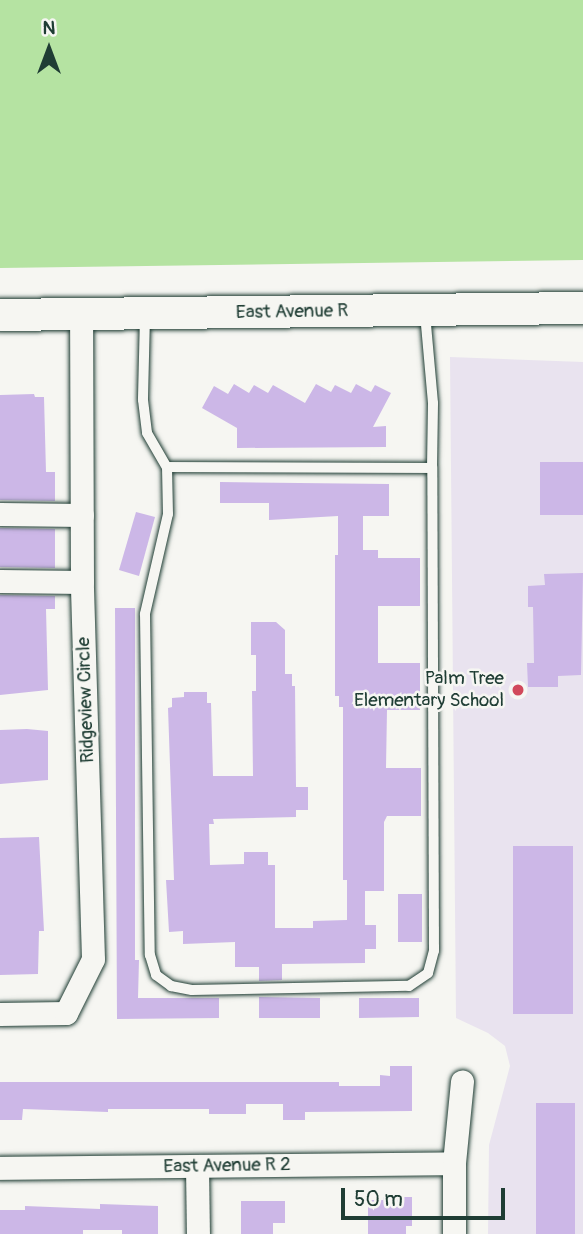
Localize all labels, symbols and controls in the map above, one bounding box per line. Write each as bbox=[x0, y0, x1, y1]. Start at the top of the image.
north arrow bbox=[14, 14, 84, 84]
text: N bbox=[43, 16, 55, 40]
street label: East Avenue R bbox=[236, 300, 348, 324]
street label: Ridgeview Circle bbox=[72, 637, 100, 763]
place label: Palm Tree Elementary School bbox=[354, 668, 504, 712]
marker: Palm Tree Elementary School bbox=[510, 682, 526, 698]
street label: East Avenue R 2 bbox=[163, 1153, 291, 1179]
scale bar bbox=[345, 1174, 510, 1218]
text: 50 m bbox=[354, 1186, 403, 1213]

